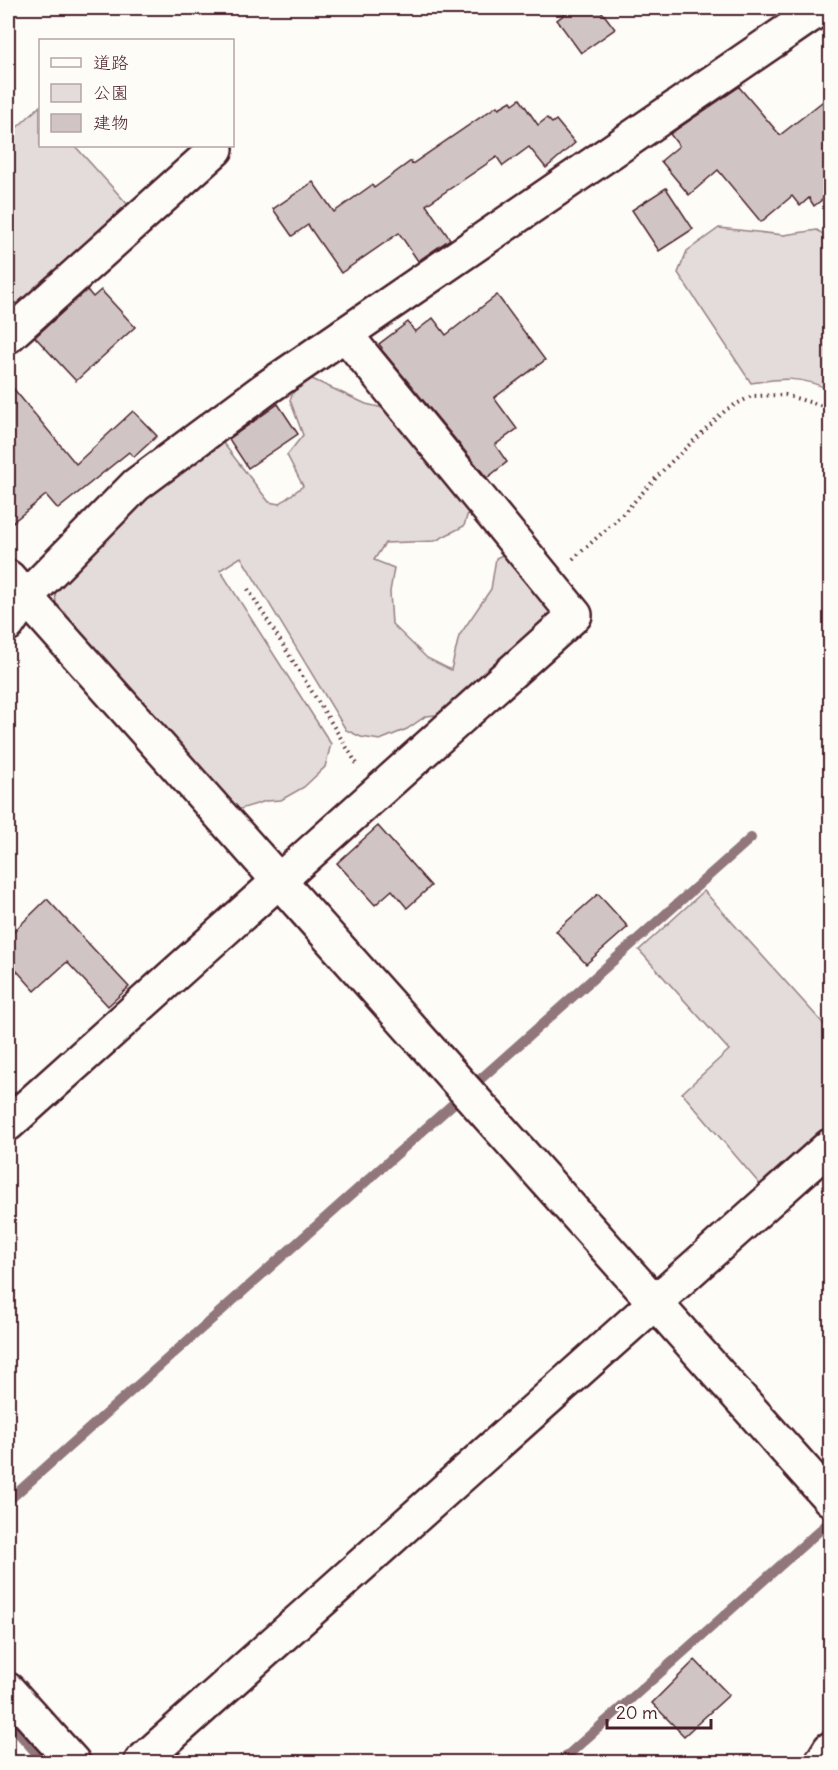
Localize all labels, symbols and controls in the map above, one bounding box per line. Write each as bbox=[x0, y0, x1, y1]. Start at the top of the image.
legend bbox=[39, 39, 234, 147]
text: 道路 bbox=[93, 51, 129, 74]
text: 公園 bbox=[93, 81, 129, 104]
text: 建物 bbox=[93, 111, 129, 134]
scale bar bbox=[607, 1692, 710, 1730]
text: 20 m bbox=[616, 1701, 658, 1724]

